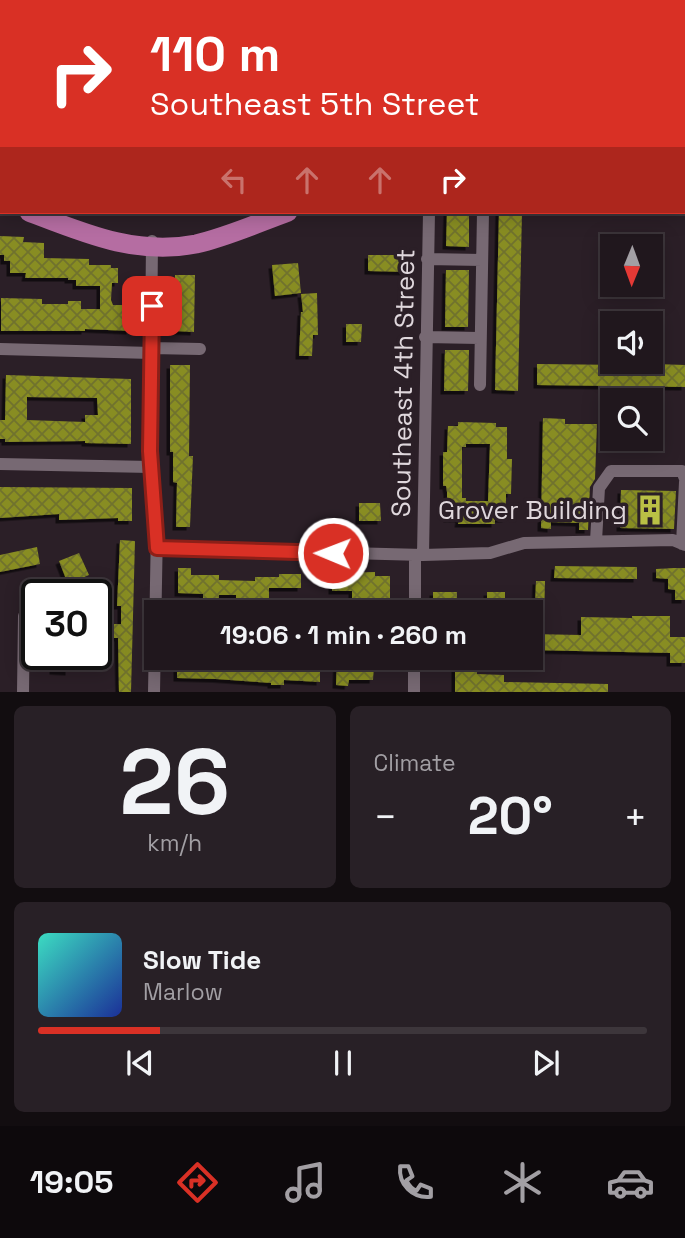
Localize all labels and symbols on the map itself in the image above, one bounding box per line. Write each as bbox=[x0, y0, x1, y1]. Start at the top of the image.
north arrow bbox=[600, 234, 663, 298]
street label: Southeast 4th Street bbox=[384, 249, 422, 517]
pin bbox=[122, 276, 182, 336]
place label: Grover Building bbox=[438, 493, 627, 527]
building icon: Grover Building bbox=[633, 493, 667, 527]
position arrow bbox=[296, 516, 370, 590]
speed limit sign: 30 bbox=[21, 579, 112, 670]

